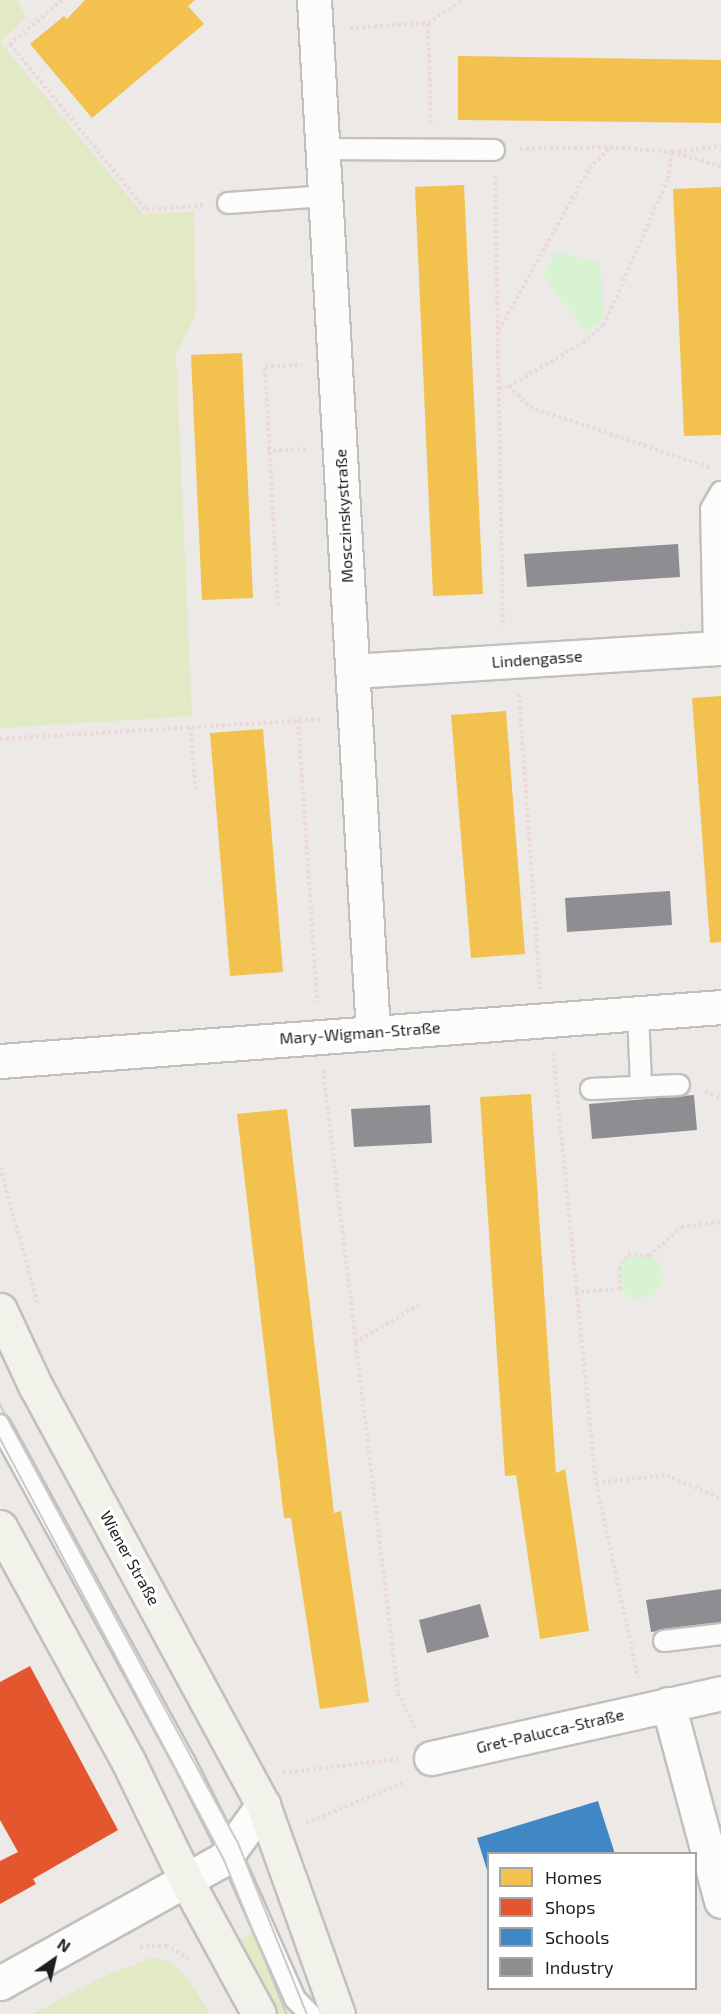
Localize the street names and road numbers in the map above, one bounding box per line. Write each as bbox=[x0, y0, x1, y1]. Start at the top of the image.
street label: Mosczinskystraße bbox=[331, 449, 357, 583]
street label: Lindengasse bbox=[491, 646, 583, 672]
street label: Mary-Wigman-Straße bbox=[279, 1018, 441, 1048]
street label: Wiener Straße bbox=[96, 1507, 164, 1609]
street label: Gret-Palucca-Straße bbox=[474, 1705, 626, 1757]

